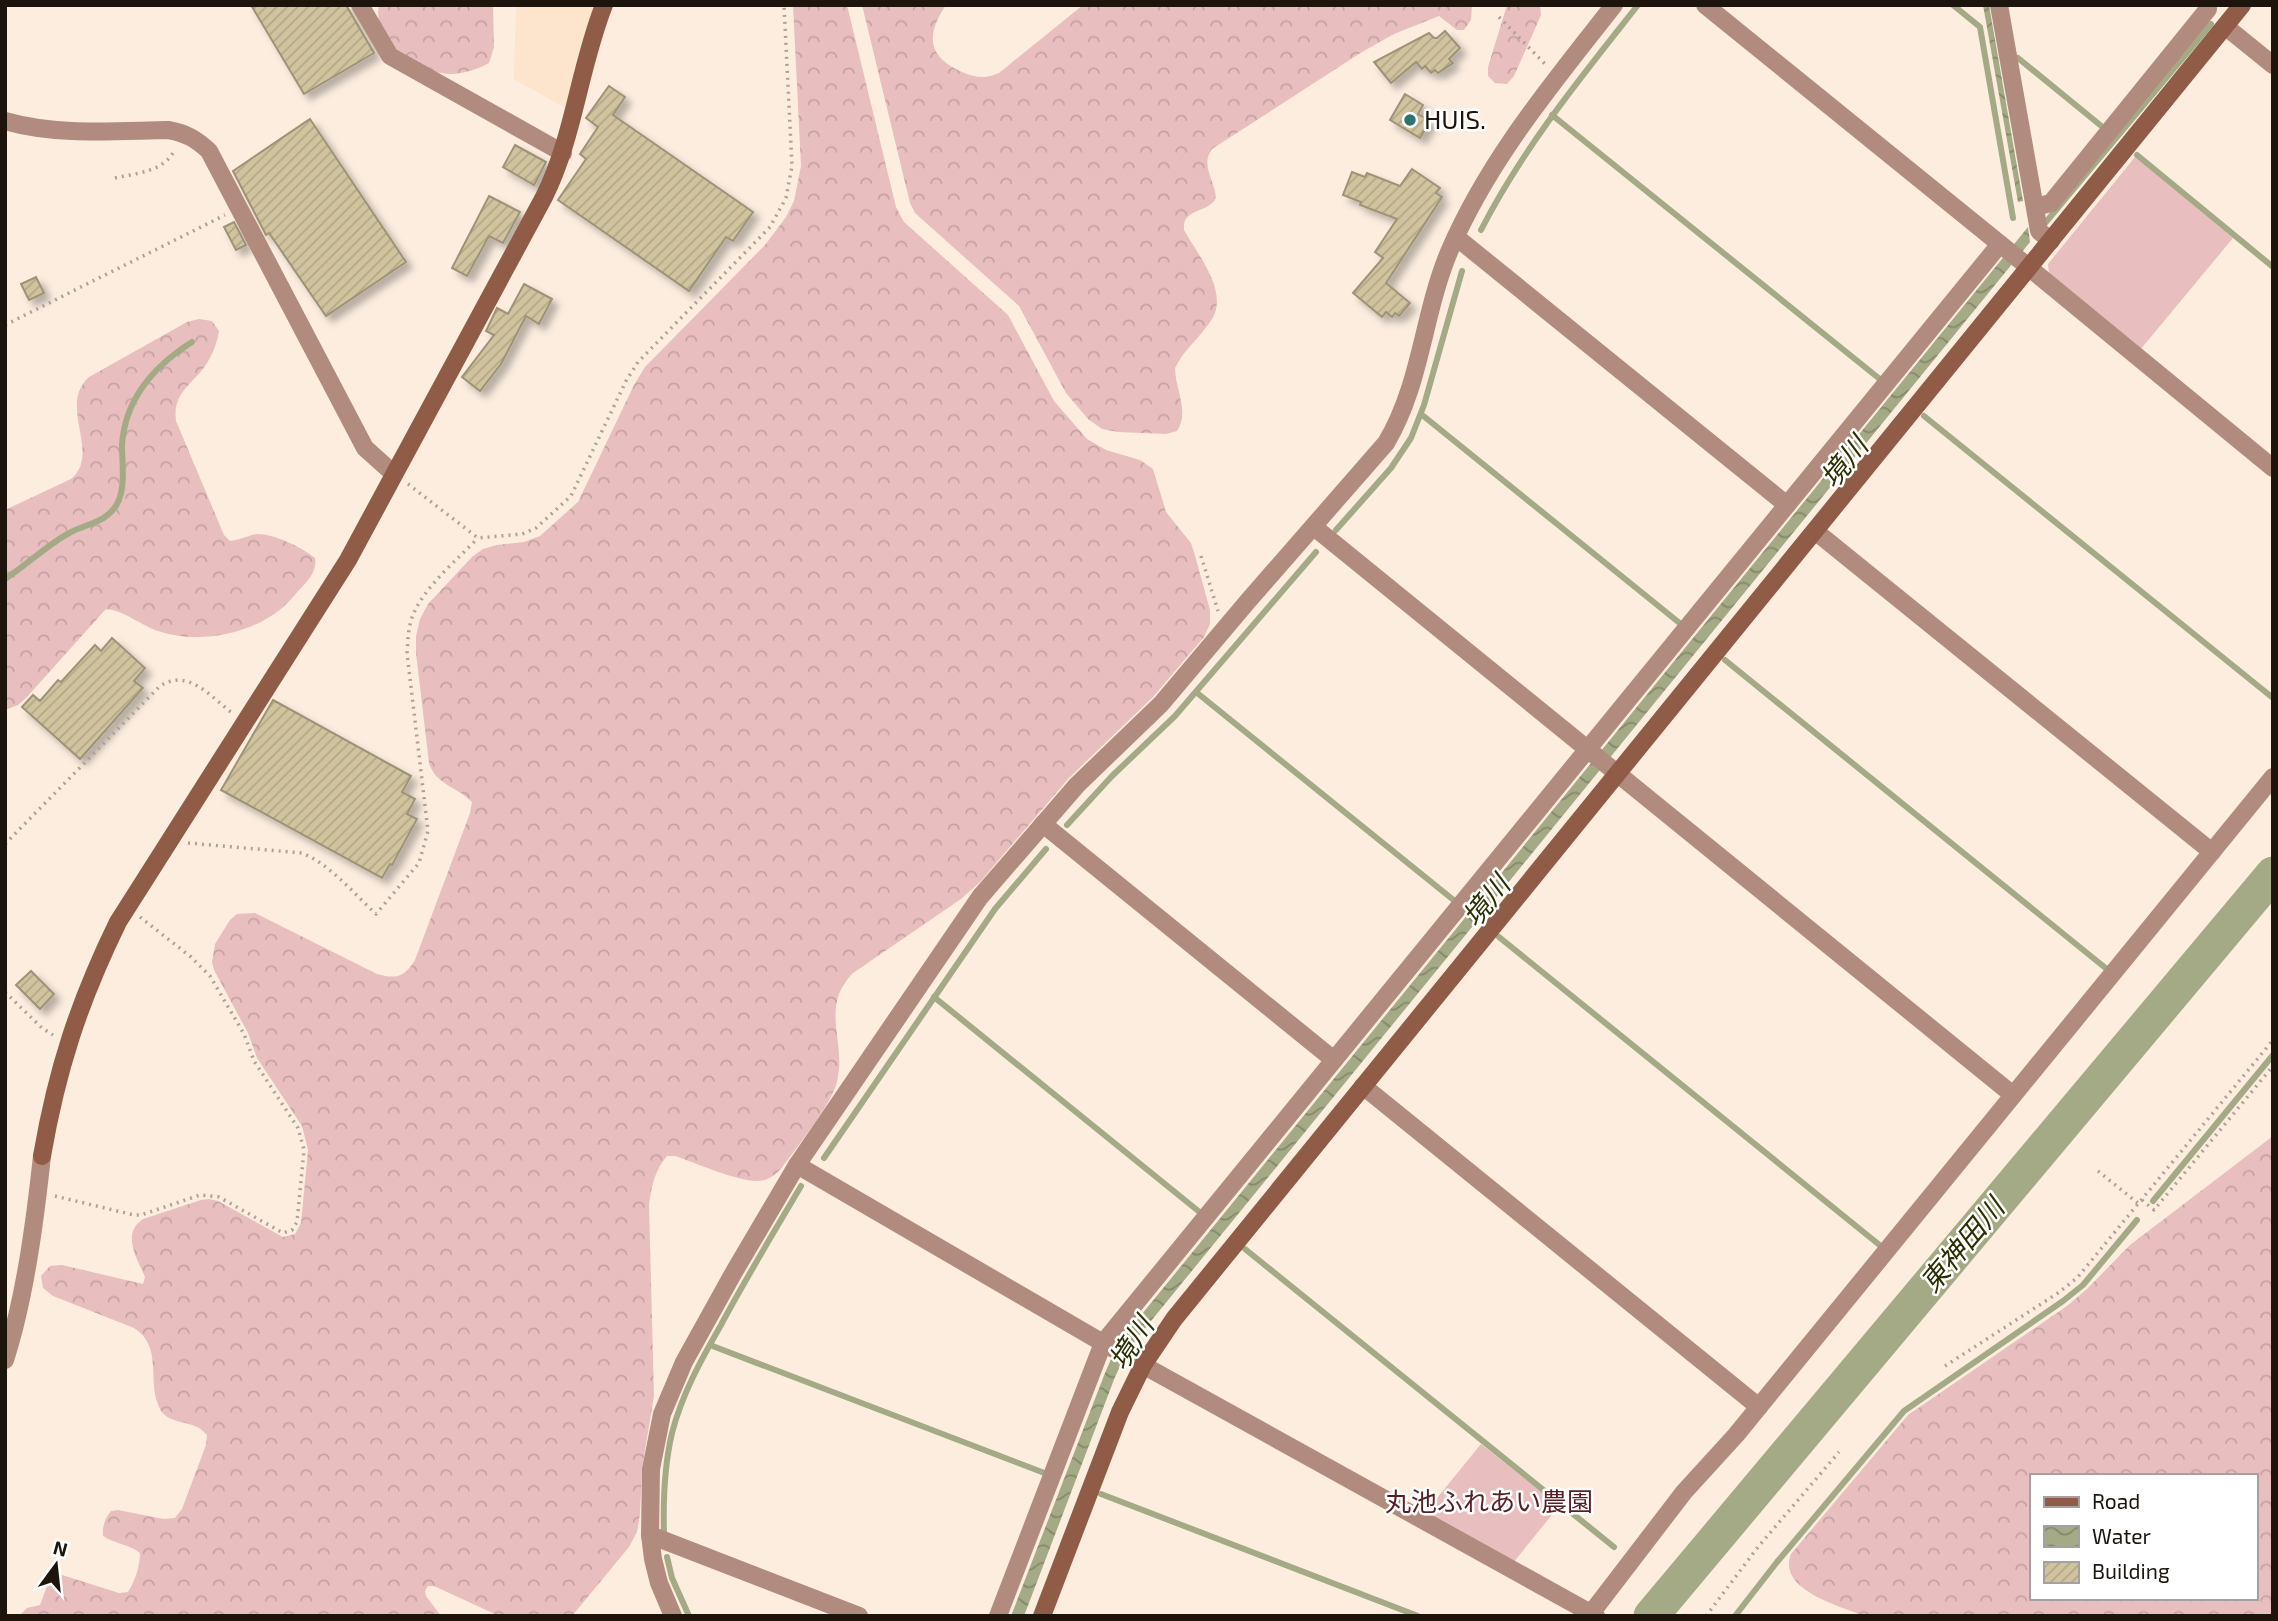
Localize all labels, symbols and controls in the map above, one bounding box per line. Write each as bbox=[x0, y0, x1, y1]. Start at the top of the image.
place label: HUIS. bbox=[1424, 103, 1486, 134]
marker: HUIS. bbox=[1402, 112, 1418, 128]
water label: 境川 bbox=[1812, 427, 1876, 494]
water label: 境川 bbox=[1454, 866, 1518, 933]
water label: 東神田川 bbox=[1912, 1188, 2012, 1298]
water label: 境川 bbox=[1101, 1307, 1161, 1375]
legend bbox=[2030, 1474, 2257, 1600]
park label: 丸池ふれあい農園 bbox=[1385, 1485, 1593, 1516]
text: Road bbox=[2092, 1488, 2140, 1513]
text: Water bbox=[2092, 1523, 2151, 1548]
north arrow bbox=[21, 1530, 91, 1600]
text: N bbox=[51, 1535, 70, 1561]
text: Building bbox=[2092, 1558, 2170, 1583]

